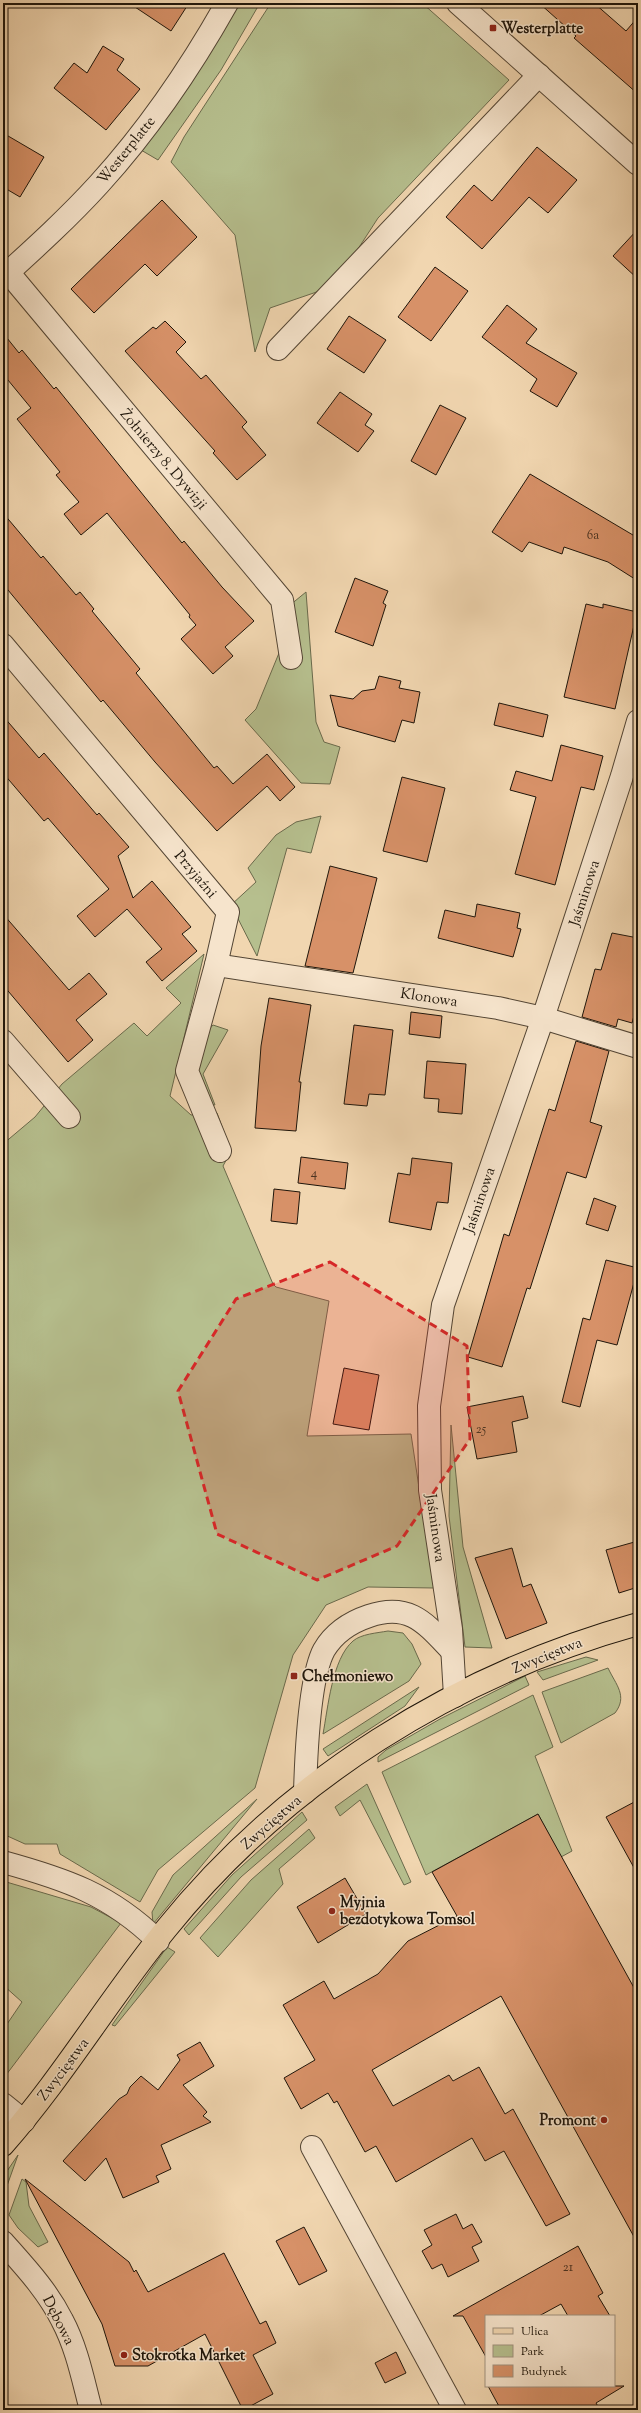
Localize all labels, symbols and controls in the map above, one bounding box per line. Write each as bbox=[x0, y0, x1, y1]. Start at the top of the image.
place label: Westerplatte bbox=[501, 19, 583, 40]
marker: Westerplatte bbox=[488, 23, 498, 33]
street label: Westerplatte bbox=[93, 112, 161, 190]
street label: Żołnierzy 8. Dywizji bbox=[114, 404, 212, 515]
house number: 6a bbox=[587, 527, 599, 545]
street label: Przyjaźni bbox=[169, 846, 221, 904]
street label: Jaśminowa bbox=[565, 858, 606, 930]
street label: Klonowa bbox=[399, 984, 459, 1013]
house number: 4 bbox=[311, 1165, 318, 1183]
street label: Jaśminowa bbox=[459, 1165, 502, 1237]
house number: 25 bbox=[476, 1421, 487, 1439]
street label: Jaśminowa bbox=[419, 1492, 450, 1564]
street label: Zwycięstwa bbox=[509, 1633, 586, 1680]
place label: Chełmoniewo bbox=[302, 1667, 393, 1688]
marker: Chełmoniewo bbox=[289, 1671, 299, 1681]
street label: Zwycięstwa bbox=[237, 1791, 307, 1855]
place label: Myjnia bezdotykowa Tomsol bbox=[339, 1893, 476, 1931]
marker: Myjnia bezdotykowa Tomsol bbox=[327, 1906, 337, 1916]
street label: Zwycięstwa bbox=[34, 2034, 95, 2106]
place label: Promont bbox=[540, 2111, 597, 2132]
marker: Promont bbox=[599, 2115, 609, 2125]
house number: 21 bbox=[563, 2259, 574, 2277]
street label: Dębowa bbox=[36, 2292, 79, 2349]
legend bbox=[485, 2315, 615, 2387]
text: Ulica bbox=[521, 2323, 549, 2341]
text: Park bbox=[521, 2343, 544, 2361]
place label: Stokrotka Market bbox=[132, 2346, 246, 2367]
marker: Stokrotka Market bbox=[119, 2350, 129, 2360]
text: Budynek bbox=[521, 2363, 568, 2381]

